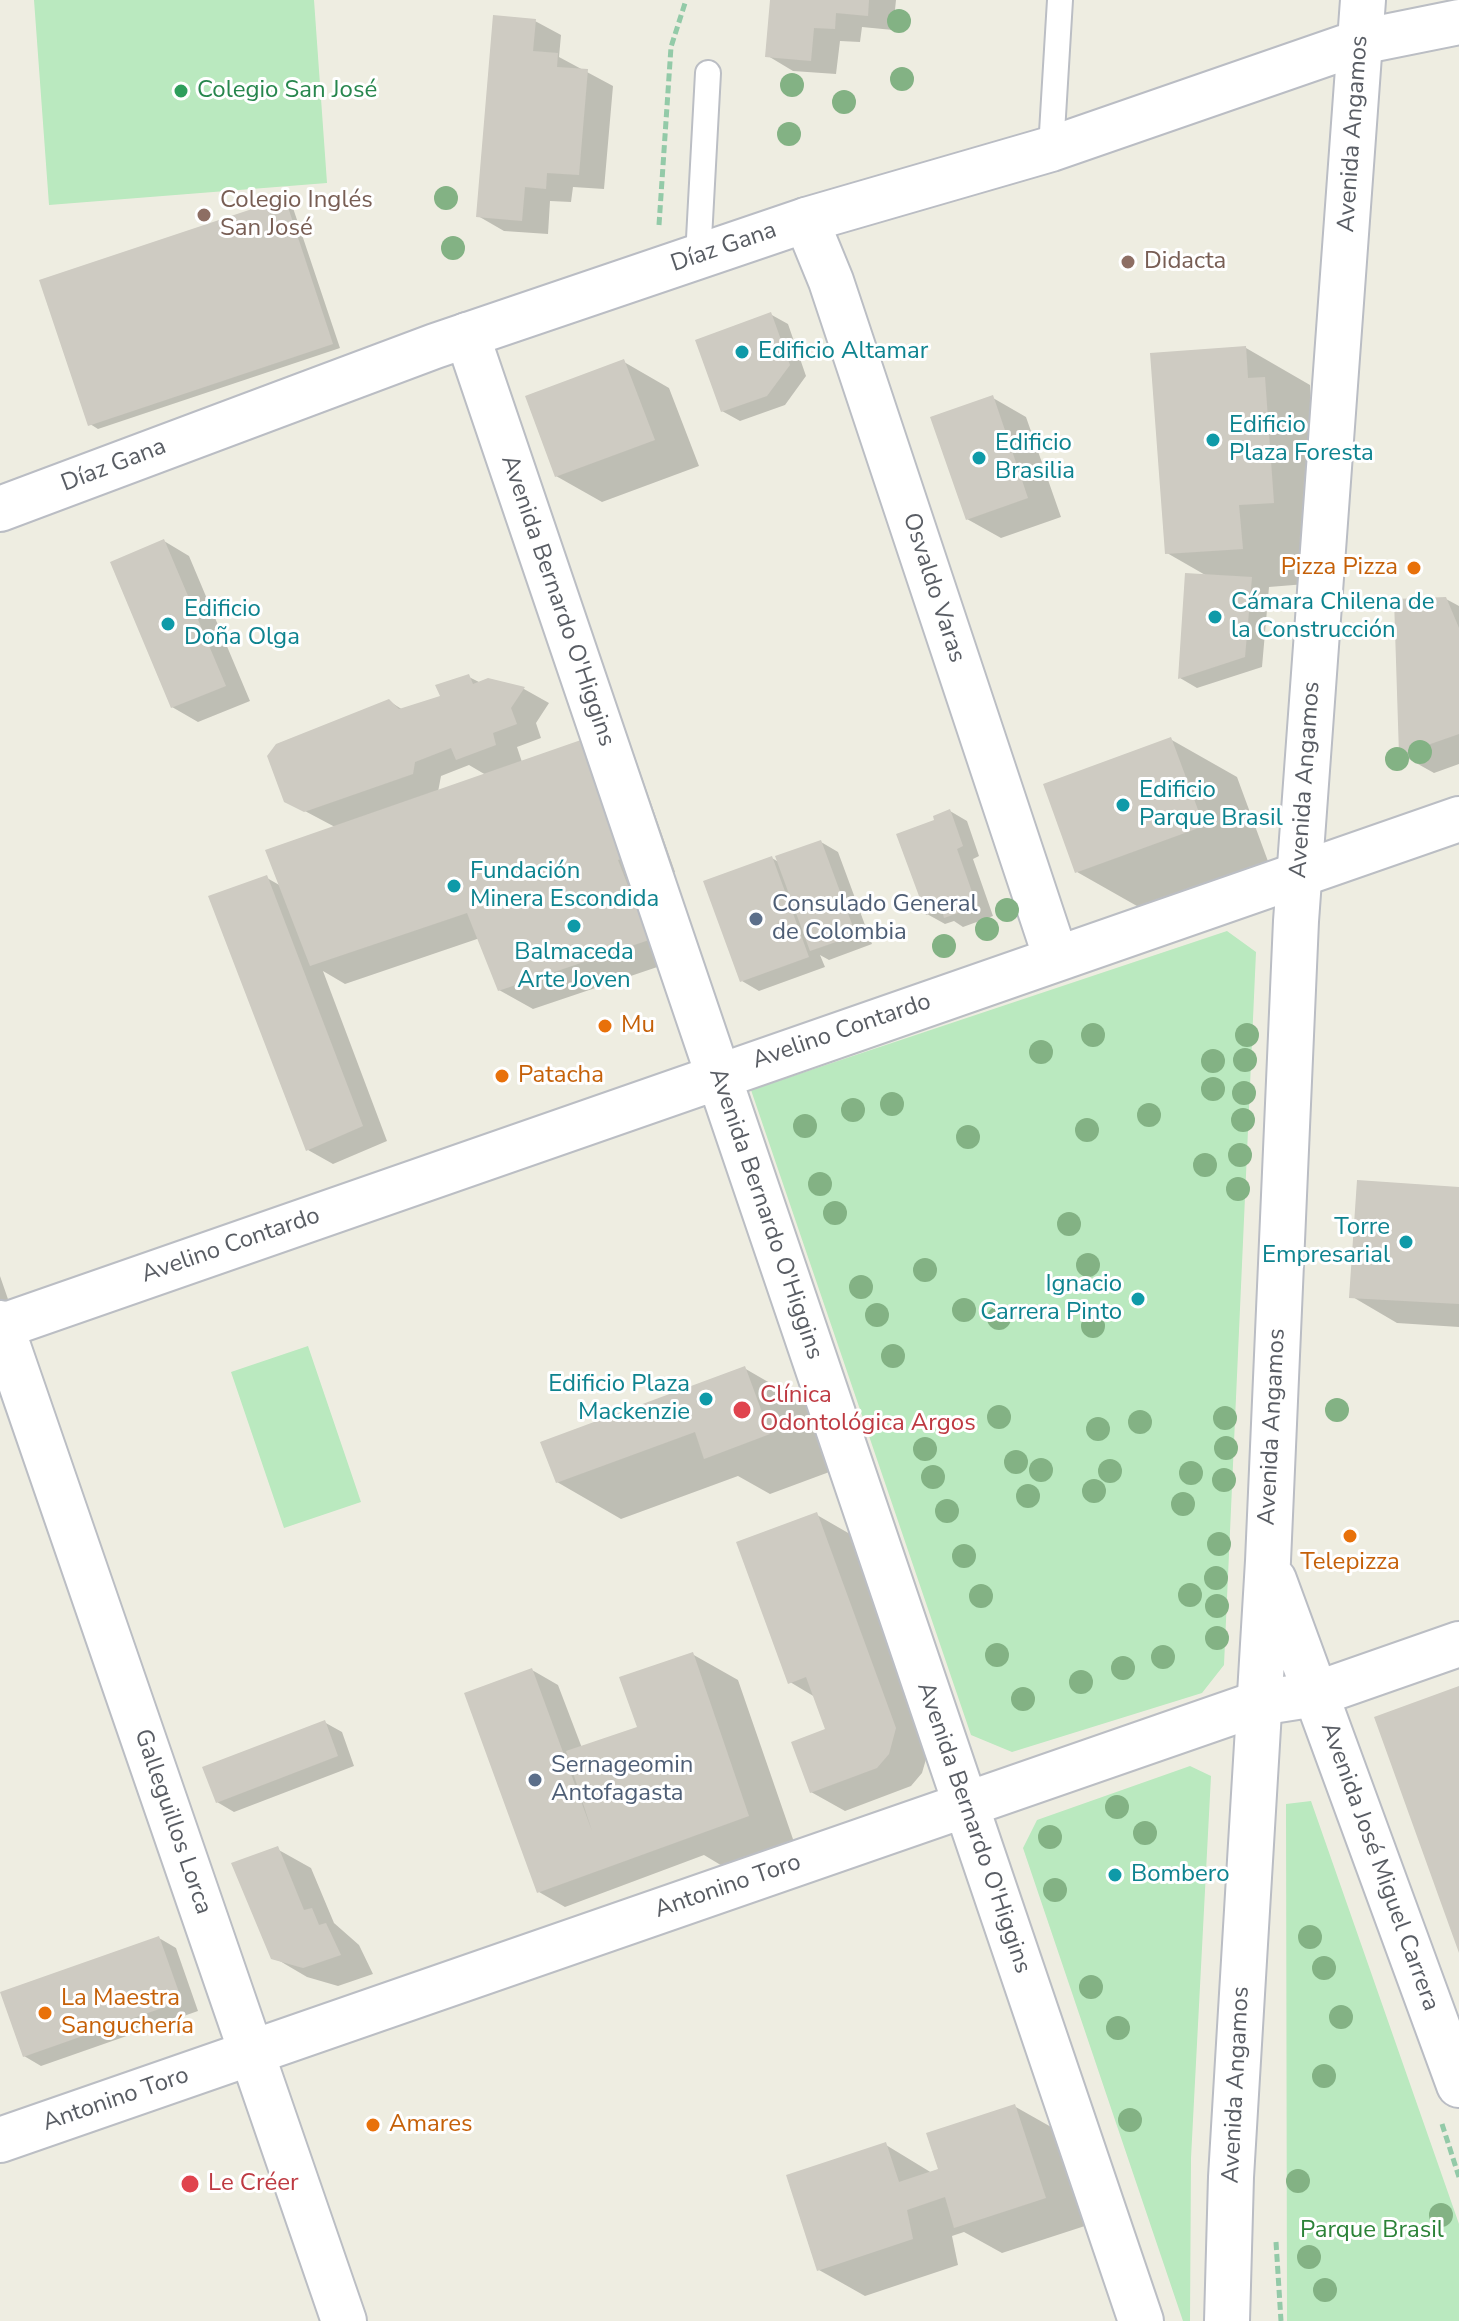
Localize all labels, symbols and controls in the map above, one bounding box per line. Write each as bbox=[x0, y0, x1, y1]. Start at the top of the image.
street label: Avenida Angamos bbox=[1333, 35, 1375, 233]
place label: Colegio San José bbox=[197, 77, 377, 105]
marker: Colegio San José bbox=[172, 82, 190, 100]
place label: Colegio Inglés San José bbox=[220, 187, 373, 243]
marker: Colegio Inglés San José bbox=[195, 206, 213, 224]
street label: Díaz Gana bbox=[667, 216, 781, 280]
place label: Didacta bbox=[1144, 248, 1226, 276]
marker: Didacta bbox=[1119, 253, 1137, 271]
place label: Edificio Altamar bbox=[758, 338, 928, 366]
marker: Edificio Altamar bbox=[733, 343, 751, 361]
place label: Edificio Plaza Foresta bbox=[1229, 412, 1374, 468]
place label: Edificio Brasilia bbox=[995, 430, 1075, 486]
marker: Edificio Plaza Foresta bbox=[1204, 431, 1222, 449]
street label: Díaz Gana bbox=[58, 433, 170, 499]
marker: Edificio Brasilia bbox=[970, 449, 988, 467]
street label: Avenida Bernardo O'Higgins bbox=[494, 452, 620, 750]
street label: Osvaldo Varas bbox=[895, 510, 971, 666]
place label: Pizza Pizza bbox=[1281, 554, 1398, 582]
marker: Pizza Pizza bbox=[1405, 559, 1423, 577]
place label: Cámara Chilena de la Construcción bbox=[1231, 589, 1434, 645]
place label: Edificio Doña Olga bbox=[184, 596, 300, 652]
marker: Cámara Chilena de la Construcción bbox=[1206, 608, 1224, 626]
marker: Edificio Doña Olga bbox=[159, 615, 177, 633]
street label: Avenida Angamos bbox=[1285, 681, 1327, 879]
place label: Edificio Parque Brasil bbox=[1139, 777, 1283, 833]
marker: Edificio Parque Brasil bbox=[1114, 796, 1132, 814]
place label: Fundación Minera Escondida bbox=[470, 858, 659, 914]
marker: Fundación Minera Escondida bbox=[445, 877, 463, 895]
place label: Consulado General de Colombia bbox=[772, 891, 978, 947]
marker: Consulado General de Colombia bbox=[747, 910, 765, 928]
marker: Balmaceda Arte Joven bbox=[565, 917, 583, 935]
place label: Balmaceda Arte Joven bbox=[514, 939, 634, 995]
street label: Avelino Contardo bbox=[749, 988, 935, 1076]
place label: Mu bbox=[621, 1012, 655, 1040]
marker: Mu bbox=[596, 1017, 614, 1035]
place label: Patacha bbox=[518, 1062, 604, 1090]
street label: Avenida Bernardo O'Higgins bbox=[702, 1065, 828, 1363]
marker: Patacha bbox=[493, 1067, 511, 1085]
street label: Avelino Contardo bbox=[138, 1202, 324, 1290]
place label: Torre Empresarial bbox=[1262, 1214, 1390, 1270]
marker: Torre Empresarial bbox=[1397, 1233, 1415, 1251]
place label: Ignacio Carrera Pinto bbox=[980, 1271, 1122, 1327]
marker: Ignacio Carrera Pinto bbox=[1129, 1290, 1147, 1308]
street label: Avenida Angamos bbox=[1253, 1328, 1293, 1526]
place label: Edificio Plaza Mackenzie bbox=[548, 1371, 690, 1427]
place label: Clínica Odontológica Argos bbox=[760, 1382, 976, 1438]
marker: Edificio Plaza Mackenzie bbox=[697, 1390, 715, 1408]
marker: Clínica Odontológica Argos bbox=[731, 1399, 753, 1421]
marker: Telepizza bbox=[1341, 1527, 1359, 1545]
place label: Telepizza bbox=[1300, 1549, 1400, 1577]
street label: Avenida Bernardo O'Higgins bbox=[910, 1679, 1036, 1977]
street label: Avenida José Miguel Carrera bbox=[1313, 1719, 1445, 2015]
street label: Galleguillos Lorca bbox=[127, 1726, 217, 1918]
place label: Sernageomin Antofagasta bbox=[551, 1752, 693, 1808]
marker: Sernageomin Antofagasta bbox=[526, 1771, 544, 1789]
street label: Antonino Toro bbox=[651, 1849, 805, 1925]
place label: Bombero bbox=[1131, 1861, 1230, 1889]
marker: Bombero bbox=[1106, 1866, 1124, 1884]
place label: La Maestra Sanguchería bbox=[61, 1985, 194, 2041]
street label: Avenida Angamos bbox=[1217, 1986, 1257, 2184]
marker: La Maestra Sanguchería bbox=[36, 2004, 54, 2022]
street label: Antonino Toro bbox=[39, 2062, 193, 2138]
place label: Amares bbox=[389, 2111, 473, 2139]
marker: Amares bbox=[364, 2116, 382, 2134]
place label: Le Créer bbox=[208, 2170, 299, 2198]
marker: Le Créer bbox=[179, 2173, 201, 2195]
park label: Parque Brasil bbox=[1300, 2217, 1444, 2245]

